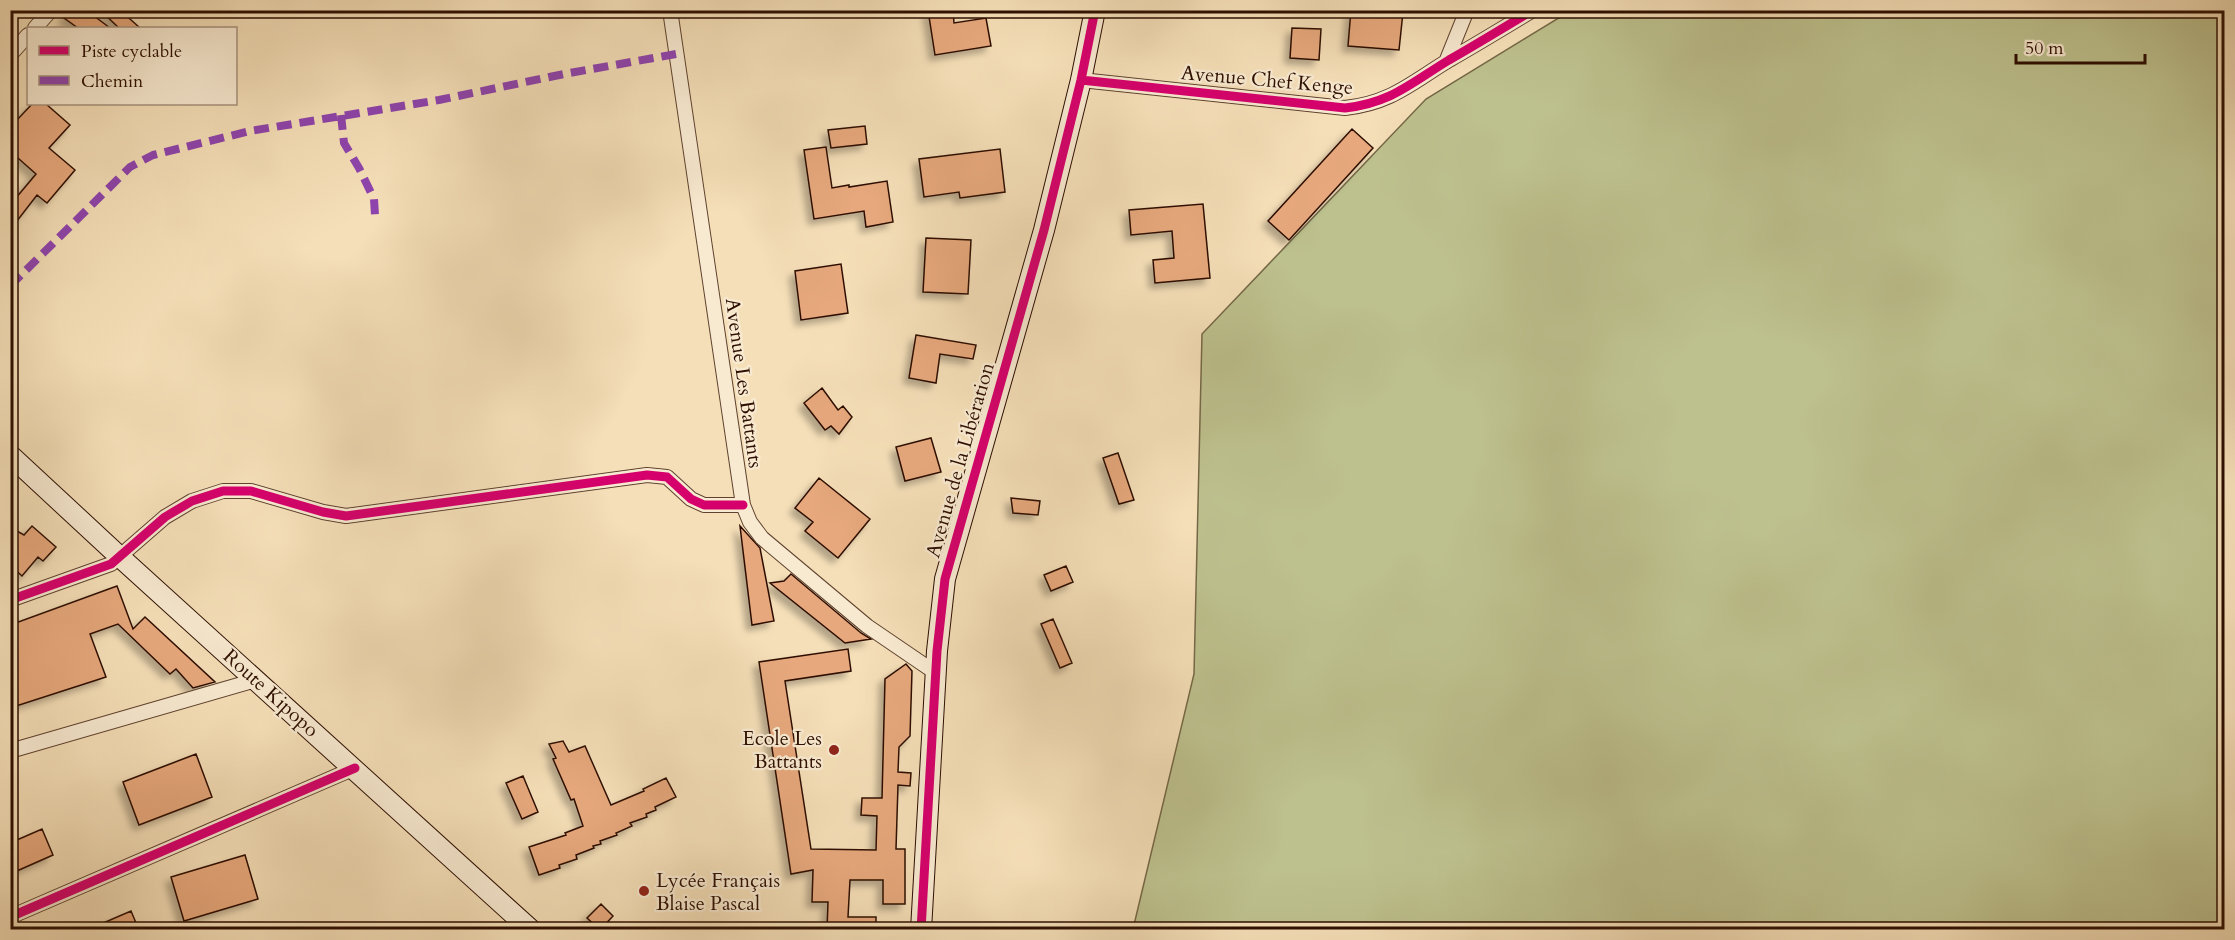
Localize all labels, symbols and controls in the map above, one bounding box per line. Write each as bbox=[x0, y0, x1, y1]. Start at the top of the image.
legend bbox=[27, 27, 237, 105]
scale bar bbox=[2016, 27, 2145, 65]
text: 50 m bbox=[2025, 36, 2064, 61]
text: Piste cyclable bbox=[81, 39, 182, 64]
street label: Avenue Chef Kenge bbox=[1180, 59, 1354, 101]
text: Chemin bbox=[81, 69, 144, 94]
street label: Avenue Les Battants bbox=[719, 296, 769, 470]
street label: Avenue de la Libération bbox=[919, 359, 1001, 561]
street label: Route Kipopo bbox=[217, 643, 325, 743]
place label: Ecole Les Battants bbox=[742, 725, 822, 775]
marker: Ecole Les Battants bbox=[827, 743, 841, 757]
place label: Lycée Français Blaise Pascal bbox=[656, 867, 780, 917]
marker: Lycée Français Blaise Pascal bbox=[637, 884, 651, 898]

